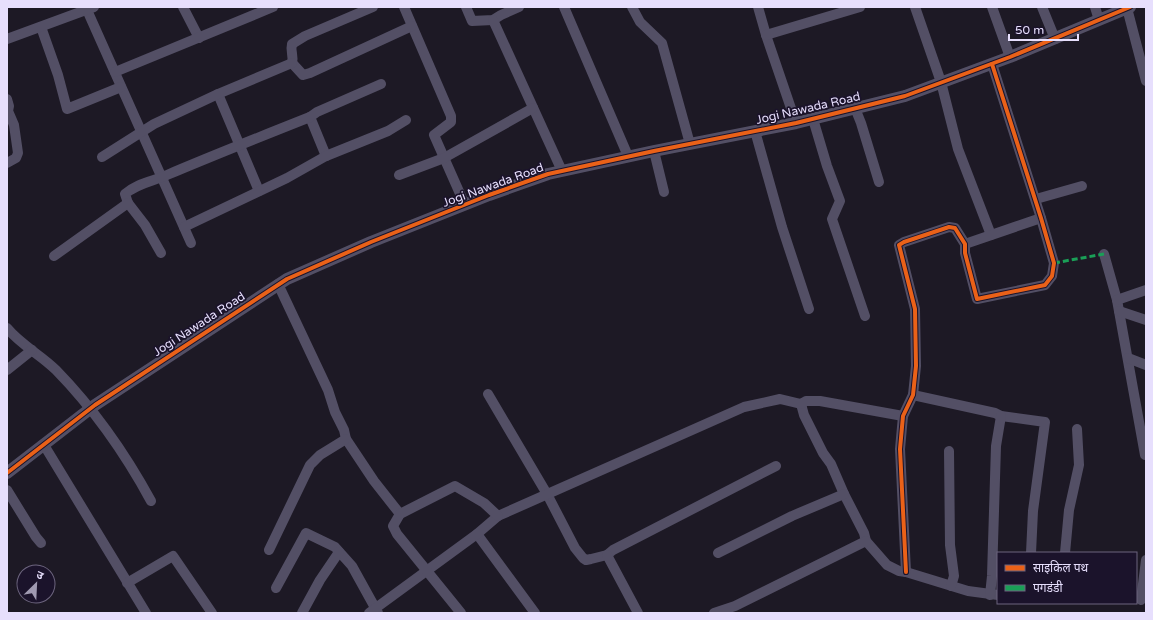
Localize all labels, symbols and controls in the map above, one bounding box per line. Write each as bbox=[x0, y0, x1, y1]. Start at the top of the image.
scale bar bbox=[1009, 16, 1078, 42]
text: 50 m bbox=[1015, 23, 1044, 37]
street label: Jogi Nawada Road bbox=[754, 89, 862, 127]
street label: Jogi Nawada Road bbox=[441, 160, 545, 210]
street label: Jogi Nawada Road bbox=[150, 289, 248, 359]
legend bbox=[997, 552, 1137, 604]
text: साइकिल पथ bbox=[1033, 560, 1089, 575]
north arrow bbox=[16, 564, 56, 604]
text: उ bbox=[34, 568, 46, 583]
text: पगडंडी bbox=[1033, 580, 1063, 595]

